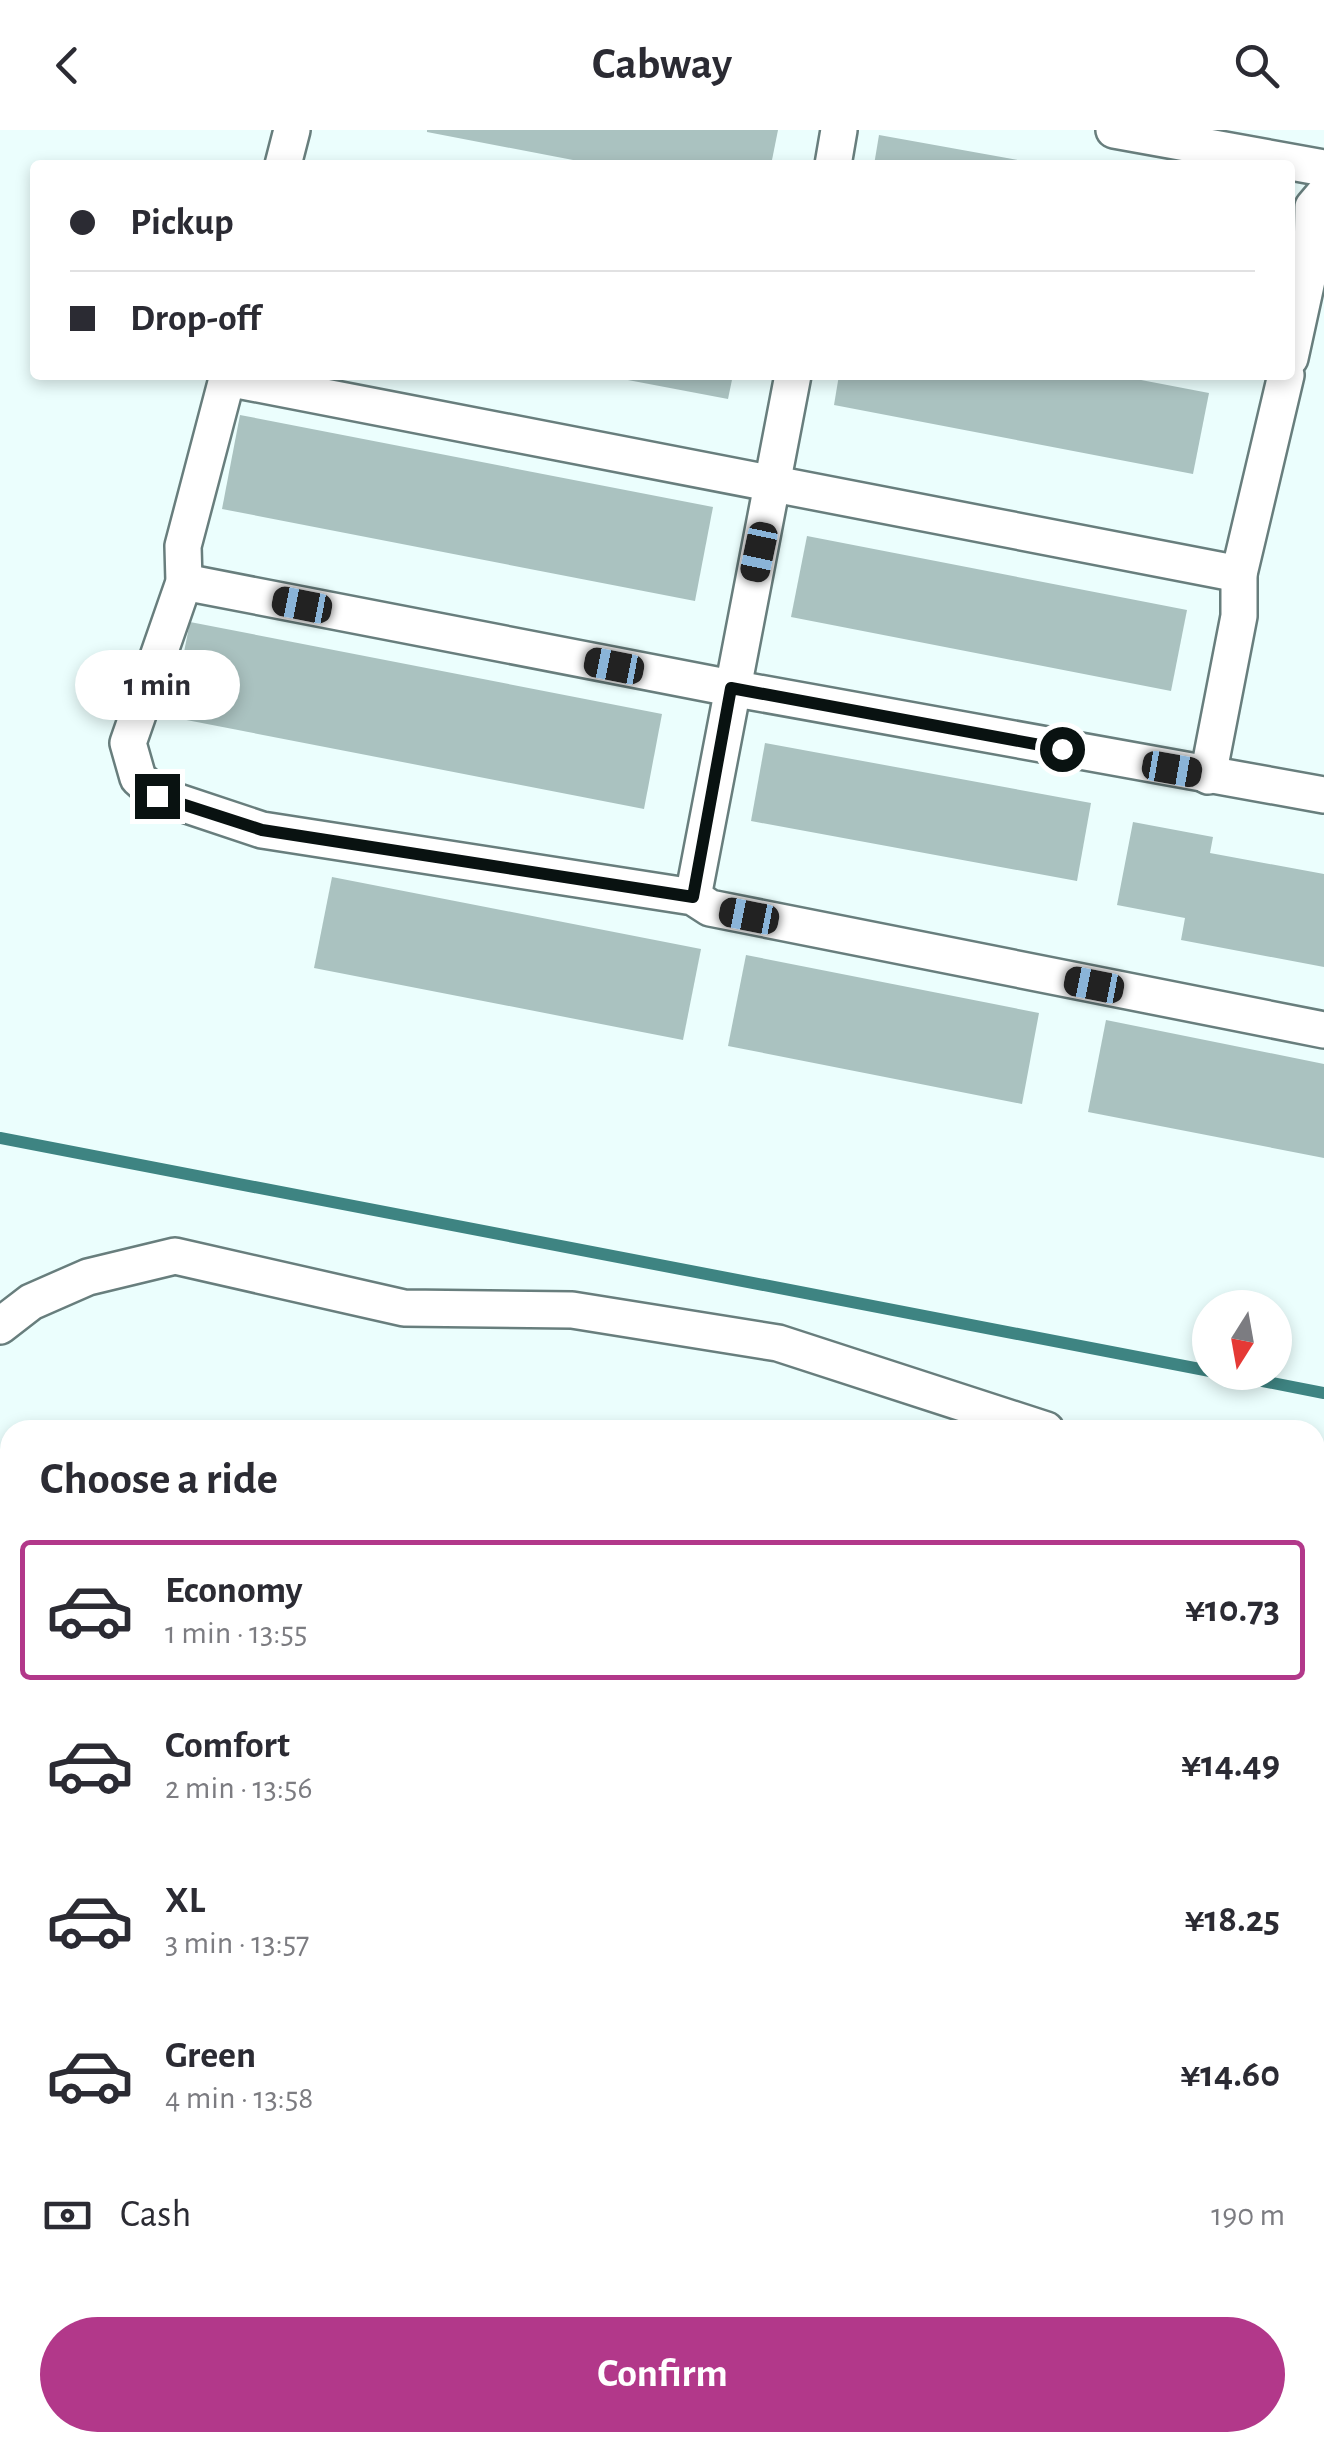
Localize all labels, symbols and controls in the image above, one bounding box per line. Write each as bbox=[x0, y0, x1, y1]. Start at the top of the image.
icon: back bbox=[40, 38, 95, 93]
icon: search bbox=[1229, 38, 1284, 93]
text: Cabway bbox=[592, 42, 732, 87]
text: Pickup bbox=[130, 204, 234, 242]
text: Drop-off bbox=[130, 300, 261, 338]
car bbox=[738, 520, 780, 584]
car bbox=[270, 585, 334, 625]
car bbox=[582, 646, 646, 686]
callout: 1 min bbox=[74, 651, 240, 721]
text: 1 min bbox=[124, 669, 191, 701]
route start bbox=[1040, 727, 1085, 772]
car bbox=[1140, 749, 1204, 789]
route end bbox=[135, 774, 180, 819]
car bbox=[717, 896, 781, 936]
car bbox=[1062, 965, 1126, 1005]
north arrow bbox=[1192, 1290, 1292, 1390]
map controls bbox=[1192, 1290, 1292, 1390]
text: Choose a ride bbox=[40, 1457, 278, 1502]
icon: car bbox=[45, 1565, 135, 1655]
text: Economy bbox=[165, 1572, 303, 1610]
text: ¥10.73 bbox=[1185, 1591, 1280, 1629]
text: 1 min · 13:55 bbox=[165, 1617, 307, 1649]
icon: car bbox=[45, 1720, 135, 1810]
text: Comfort bbox=[165, 1727, 290, 1765]
text: ¥14.49 bbox=[1181, 1746, 1280, 1784]
text: 2 min · 13:56 bbox=[165, 1772, 313, 1804]
icon: car bbox=[45, 1875, 135, 1965]
text: XL bbox=[165, 1882, 205, 1920]
text: ¥18.25 bbox=[1185, 1901, 1280, 1939]
text: 3 min · 13:57 bbox=[165, 1927, 309, 1959]
icon: car bbox=[45, 2030, 135, 2120]
text: Green bbox=[165, 2037, 256, 2075]
text: ¥14.60 bbox=[1180, 2056, 1280, 2094]
text: 4 min · 13:58 bbox=[165, 2082, 313, 2114]
icon: cash bbox=[40, 2188, 95, 2243]
text: Cash bbox=[120, 2196, 191, 2234]
text: 190 m bbox=[1211, 2199, 1285, 2231]
button: Confirm bbox=[40, 2317, 1285, 2432]

